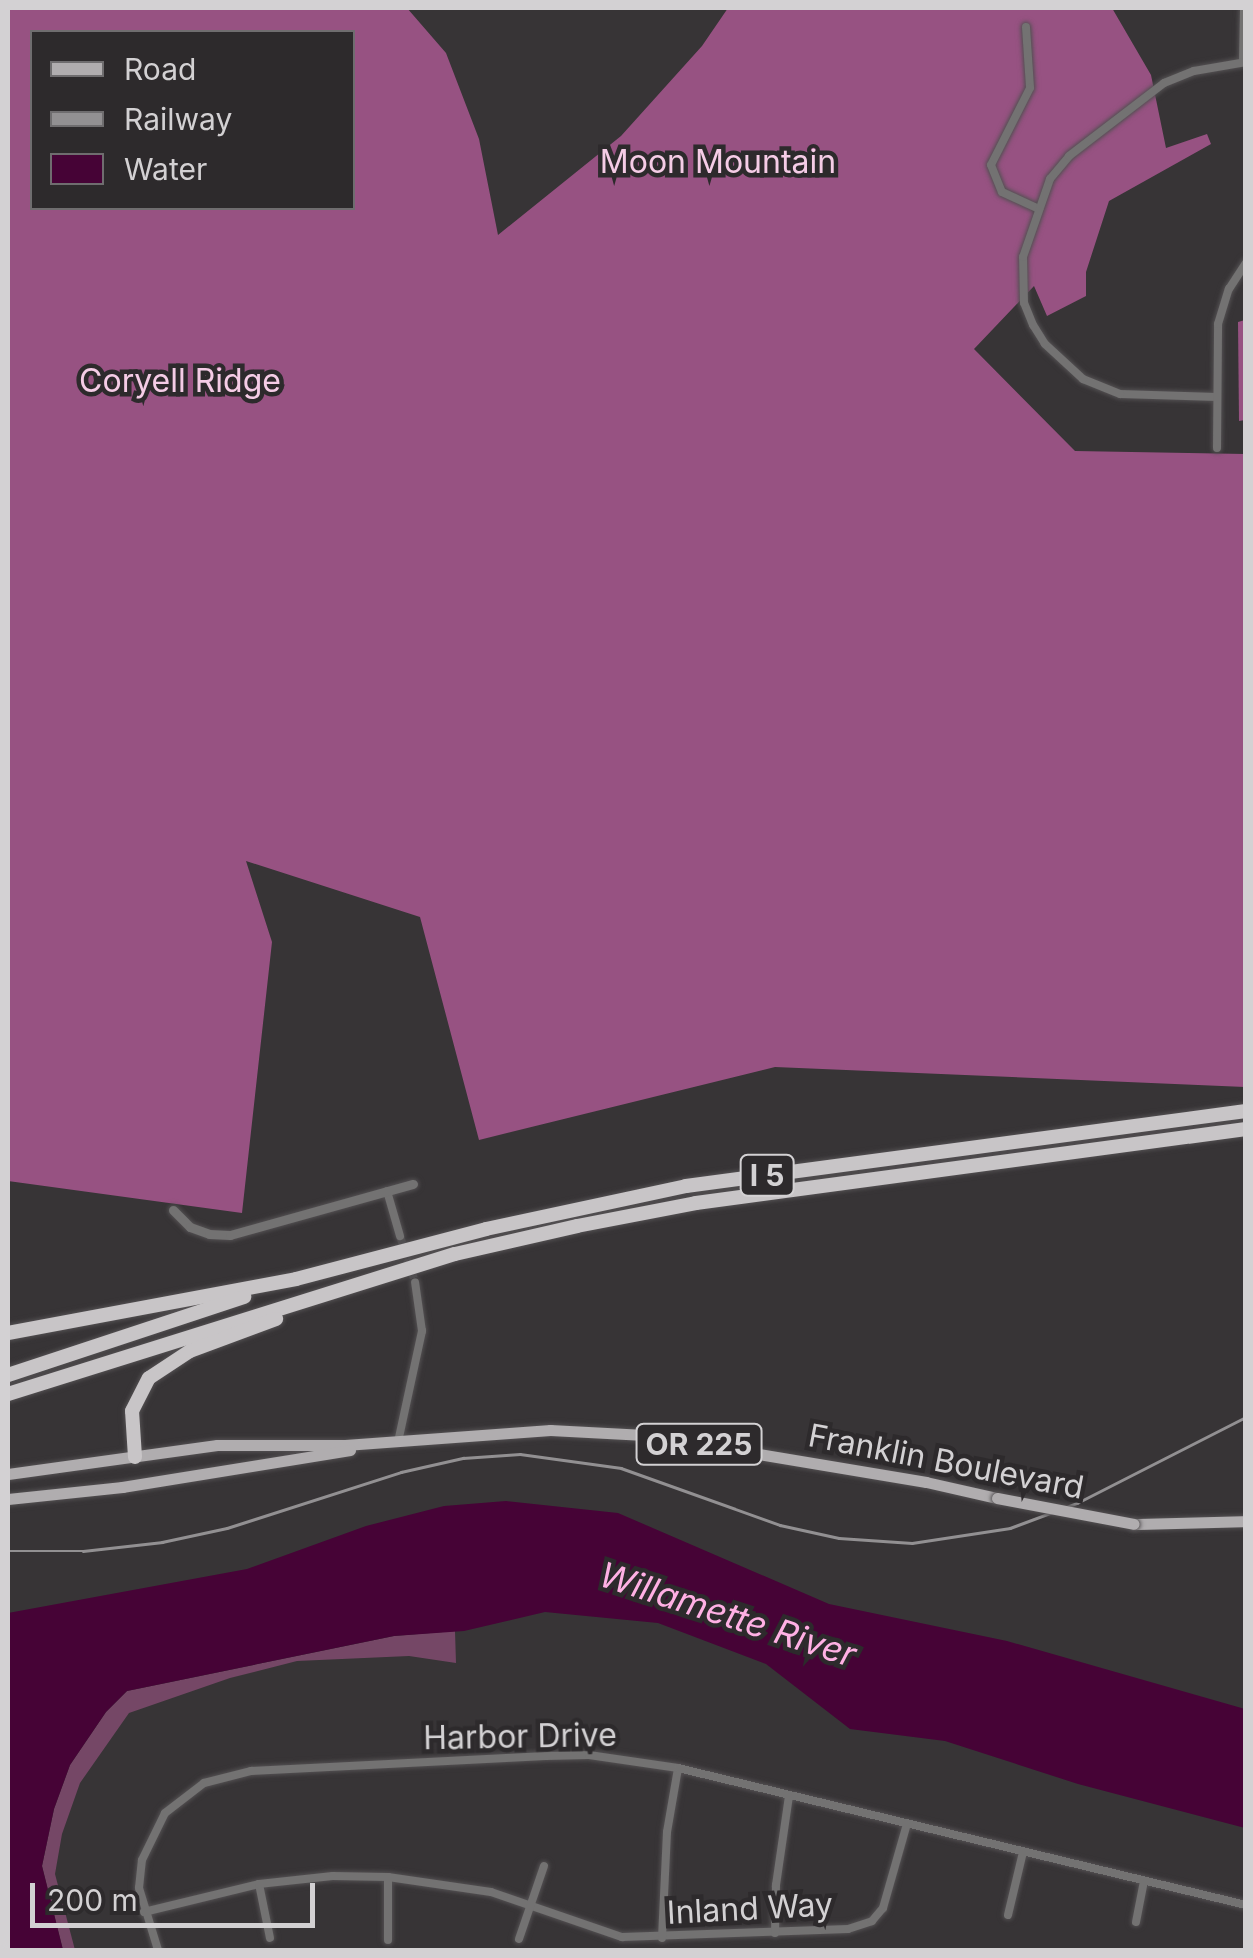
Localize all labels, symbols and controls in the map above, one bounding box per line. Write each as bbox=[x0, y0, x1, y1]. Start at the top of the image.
legend bbox=[30, 30, 355, 210]
text: Road bbox=[124, 51, 196, 87]
text: Railway bbox=[124, 101, 232, 137]
park label: Moon Mountain bbox=[600, 143, 836, 181]
text: Water bbox=[124, 151, 207, 187]
park label: Coryell Ridge bbox=[79, 362, 281, 400]
road number: I 5 bbox=[740, 1150, 794, 1200]
street label: Franklin Boulevard bbox=[805, 1416, 1087, 1508]
road number: OR 225 bbox=[634, 1419, 764, 1469]
water label: Willamette River bbox=[594, 1553, 862, 1675]
street label: Harbor Drive bbox=[423, 1716, 617, 1758]
scale bar bbox=[35, 1863, 320, 1925]
text: 200 m bbox=[47, 1882, 138, 1918]
street label: Inland Way bbox=[666, 1885, 834, 1933]

